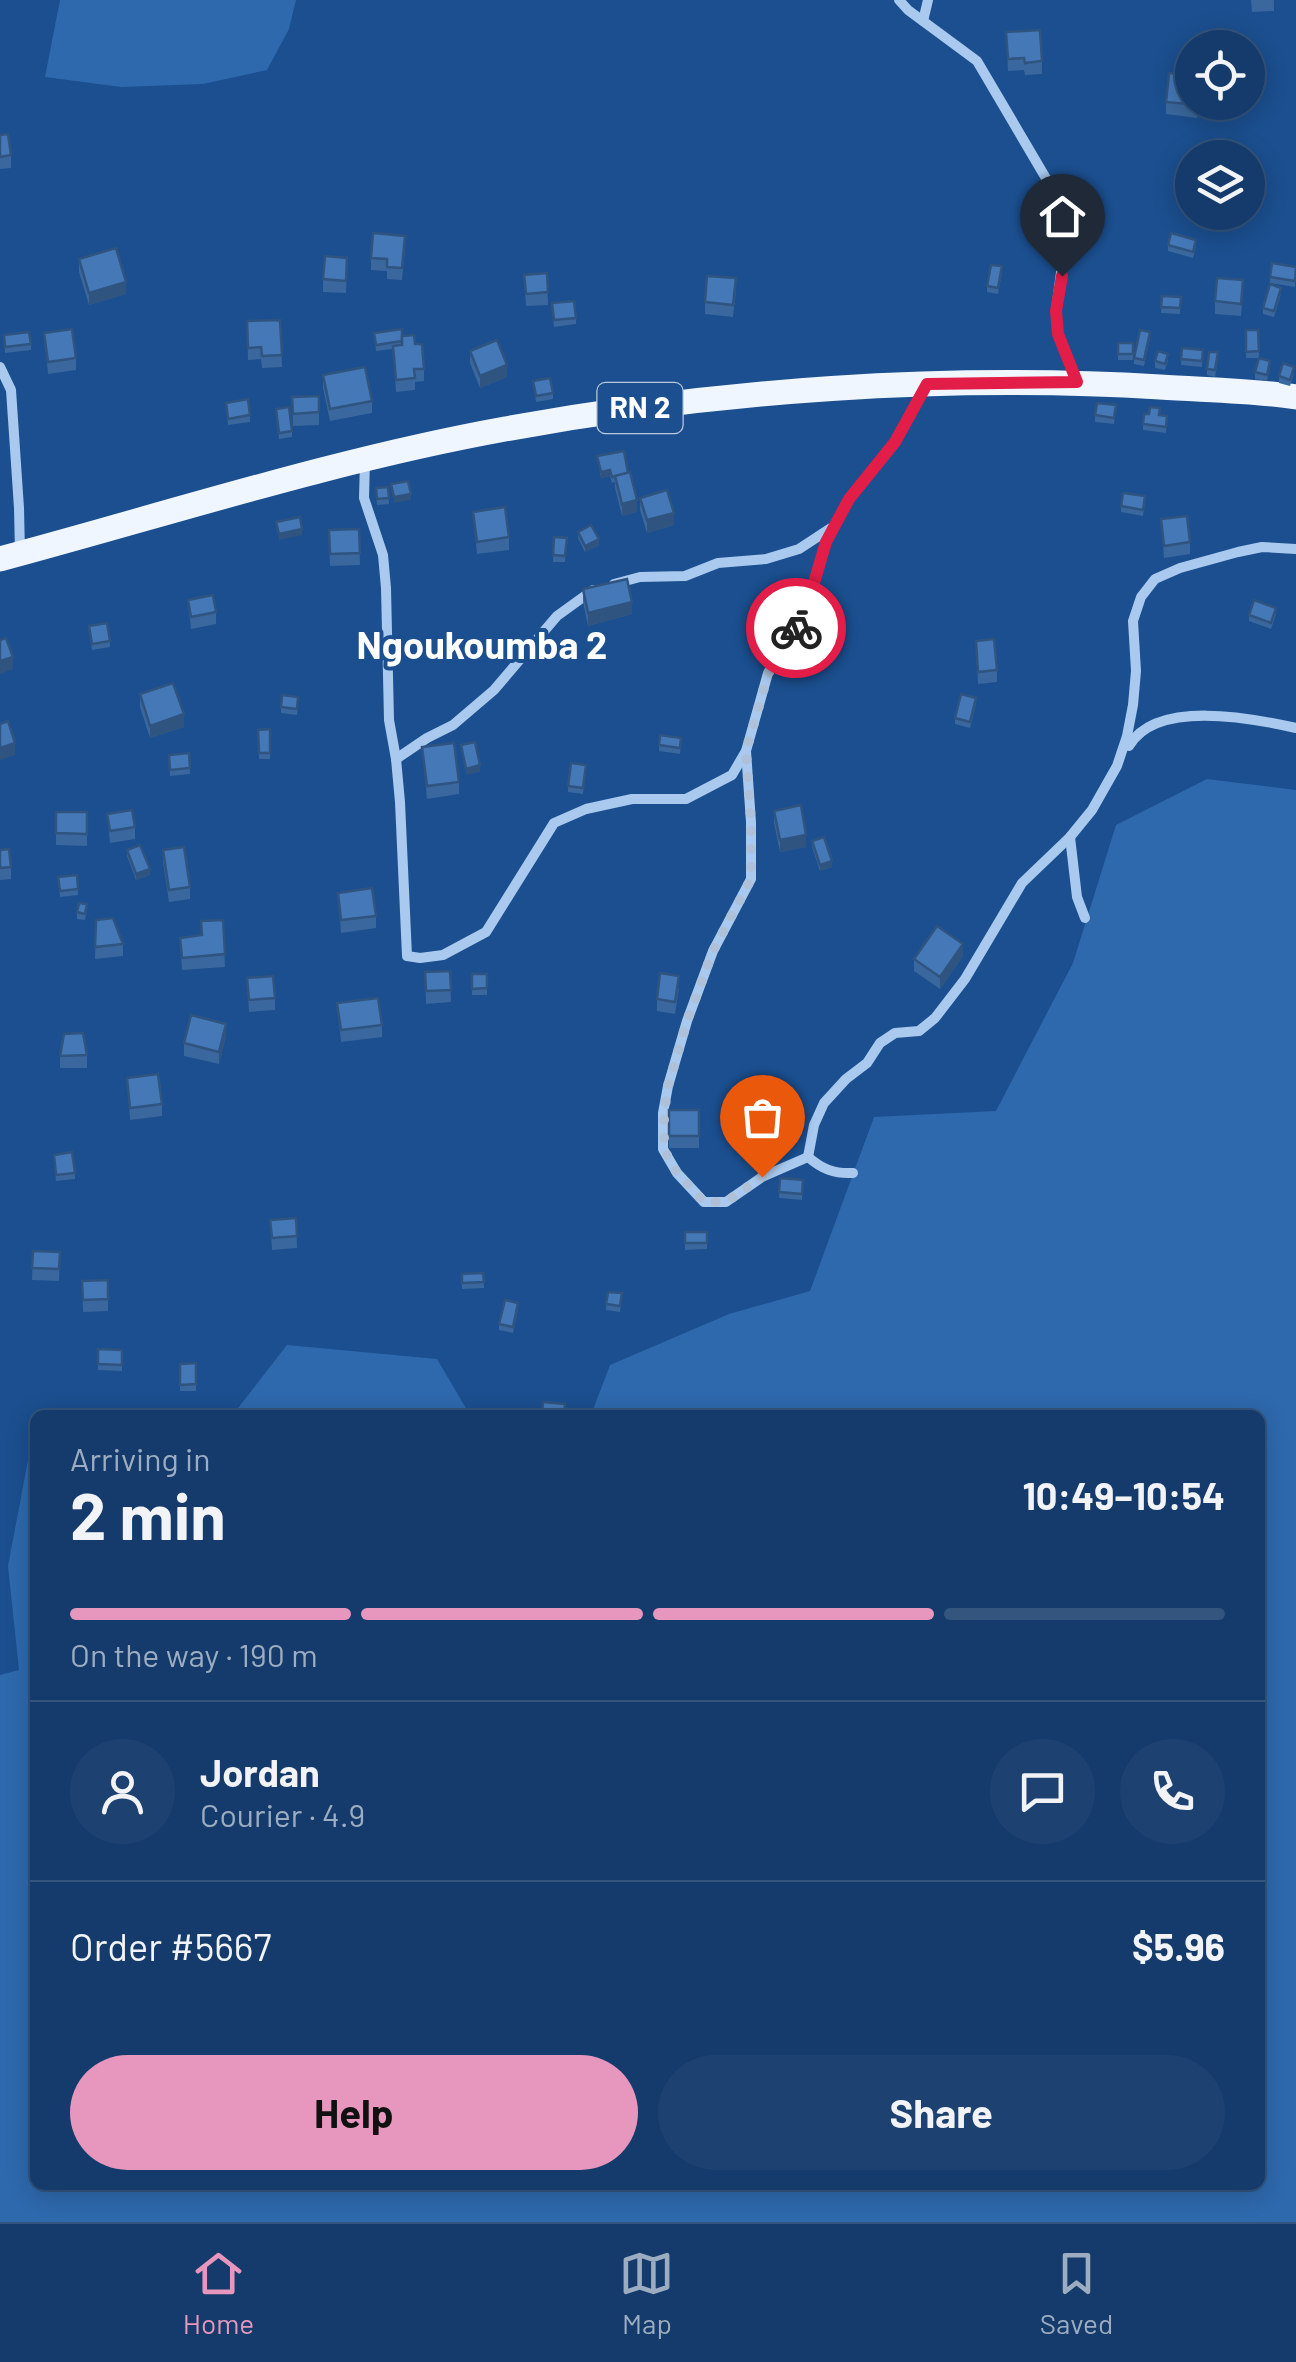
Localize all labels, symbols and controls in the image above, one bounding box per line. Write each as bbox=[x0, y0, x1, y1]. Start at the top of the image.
map controls bbox=[1175, 30, 1265, 230]
button: locate bbox=[1175, 30, 1265, 120]
button: layers bbox=[1175, 140, 1265, 230]
pin bbox=[1020, 174, 1105, 277]
icon: home bbox=[1035, 189, 1090, 244]
road number: RN 2 bbox=[598, 383, 682, 433]
courier bbox=[746, 578, 846, 678]
icon: bike bbox=[769, 601, 824, 656]
district label: Ngoukoumba 2 bbox=[357, 621, 607, 667]
pin bbox=[720, 1075, 805, 1178]
icon: bag bbox=[735, 1090, 790, 1145]
text: Arriving in bbox=[70, 1439, 210, 1477]
text: 10:49–10:54 bbox=[1022, 1472, 1225, 1518]
text: 2 min bbox=[70, 1475, 226, 1553]
text: On the way · 190 m bbox=[70, 1635, 318, 1673]
button: person bbox=[70, 1739, 175, 1844]
button: chat bbox=[990, 1739, 1095, 1844]
button: phone bbox=[1120, 1739, 1225, 1844]
text: Jordan bbox=[200, 1749, 320, 1795]
text: Courier · 4.9 bbox=[200, 1795, 365, 1833]
text: Order #5667 bbox=[70, 1923, 271, 1969]
text: $5.96 bbox=[1132, 1923, 1225, 1969]
button: Help bbox=[70, 2055, 638, 2170]
button: Share bbox=[658, 2055, 1225, 2170]
tab: Home bbox=[183, 2246, 254, 2340]
tab: Map bbox=[619, 2246, 674, 2340]
tab: Saved bbox=[1040, 2246, 1113, 2340]

